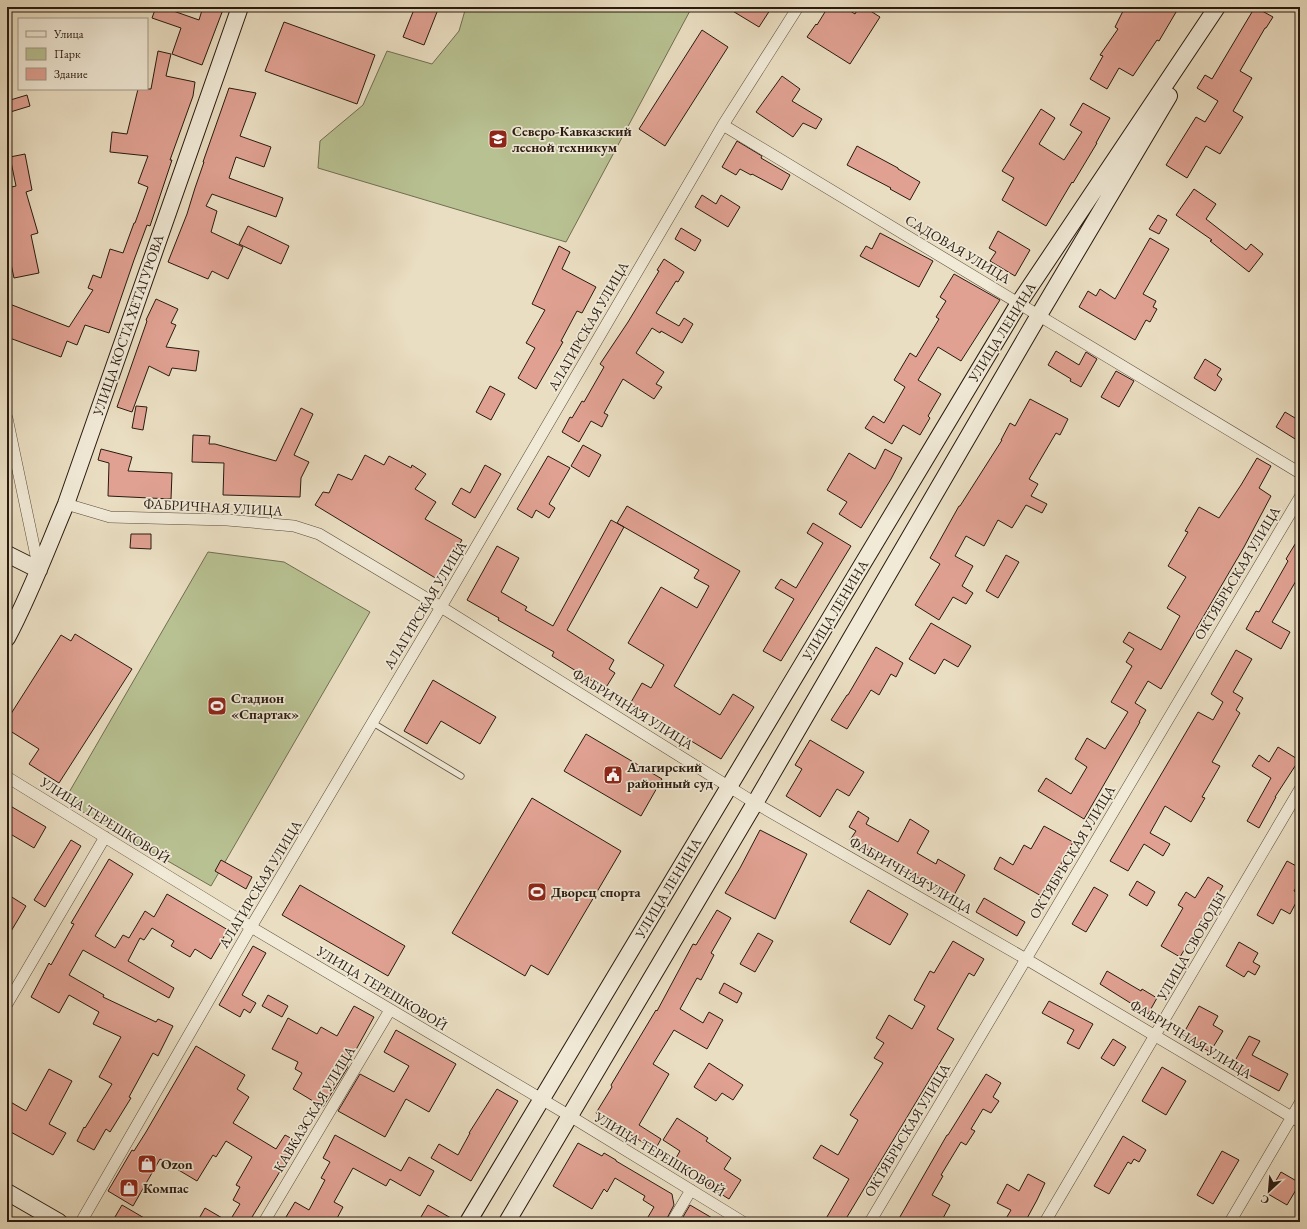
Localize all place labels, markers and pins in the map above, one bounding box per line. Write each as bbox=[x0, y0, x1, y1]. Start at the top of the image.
place label: Северо-Кавказский лесной техникум bbox=[512, 122, 632, 156]
school or university icon: Северо-Кавказский лесной техникум bbox=[487, 128, 509, 150]
place label: Стадион «Спартак» bbox=[231, 689, 299, 723]
sports icon: Стадион «Спартак» bbox=[206, 695, 228, 717]
place label: Алагирский районный суд bbox=[626, 758, 714, 792]
public building icon: Алагирский районный суд bbox=[602, 764, 624, 786]
sports icon: Дворец спорта bbox=[526, 881, 548, 903]
place label: Дворец спорта bbox=[551, 883, 642, 901]
shop icon: Ozon bbox=[136, 1153, 158, 1175]
place label: Ozon bbox=[161, 1155, 193, 1173]
shop icon: Компас bbox=[118, 1177, 140, 1199]
place label: Компас bbox=[143, 1179, 189, 1197]

